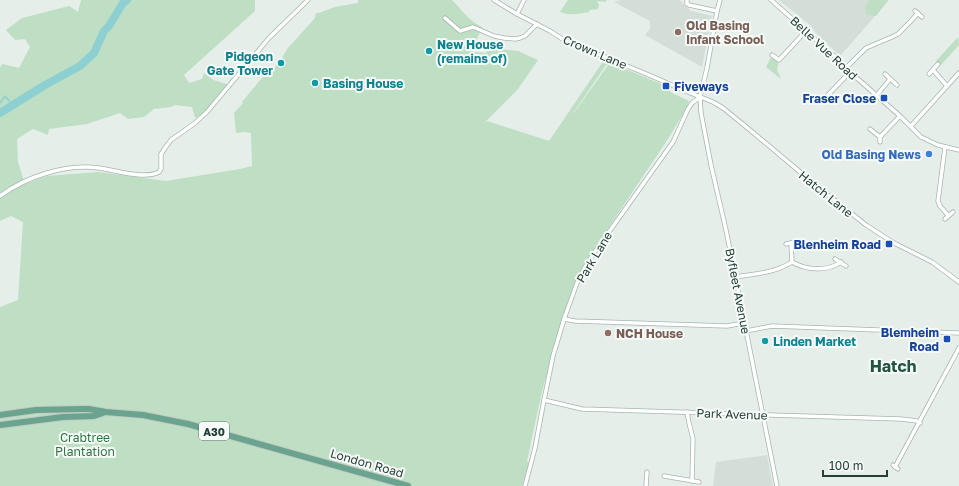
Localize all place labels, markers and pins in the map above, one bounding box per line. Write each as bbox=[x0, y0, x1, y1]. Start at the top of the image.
place label: Old Basing Infant School bbox=[686, 18, 764, 47]
marker: Old Basing Infant School bbox=[673, 27, 683, 37]
place label: New House (remains of) bbox=[437, 37, 507, 66]
marker: New House (remains of) bbox=[424, 46, 434, 56]
place label: Pidgeon Gate Tower bbox=[207, 49, 273, 78]
marker: Pidgeon Gate Tower bbox=[276, 58, 286, 68]
place label: Basing House bbox=[323, 76, 403, 91]
marker: Basing House bbox=[310, 78, 320, 88]
place label: Fiveways bbox=[674, 79, 729, 94]
marker: Fiveways bbox=[661, 81, 671, 91]
place label: Fraser Close bbox=[802, 91, 876, 106]
marker: Fraser Close bbox=[879, 93, 889, 103]
place label: Old Basing News bbox=[822, 147, 921, 162]
marker: Old Basing News bbox=[924, 149, 934, 159]
place label: Blenheim Road bbox=[793, 237, 881, 252]
marker: Blenheim Road bbox=[884, 239, 894, 249]
place label: Blemheim Road bbox=[881, 325, 939, 354]
place label: NCH House bbox=[616, 326, 683, 341]
marker: NCH House bbox=[603, 328, 613, 338]
place label: Linden Market bbox=[773, 334, 856, 349]
marker: Blemheim Road bbox=[942, 334, 952, 344]
marker: Linden Market bbox=[760, 336, 770, 346]

